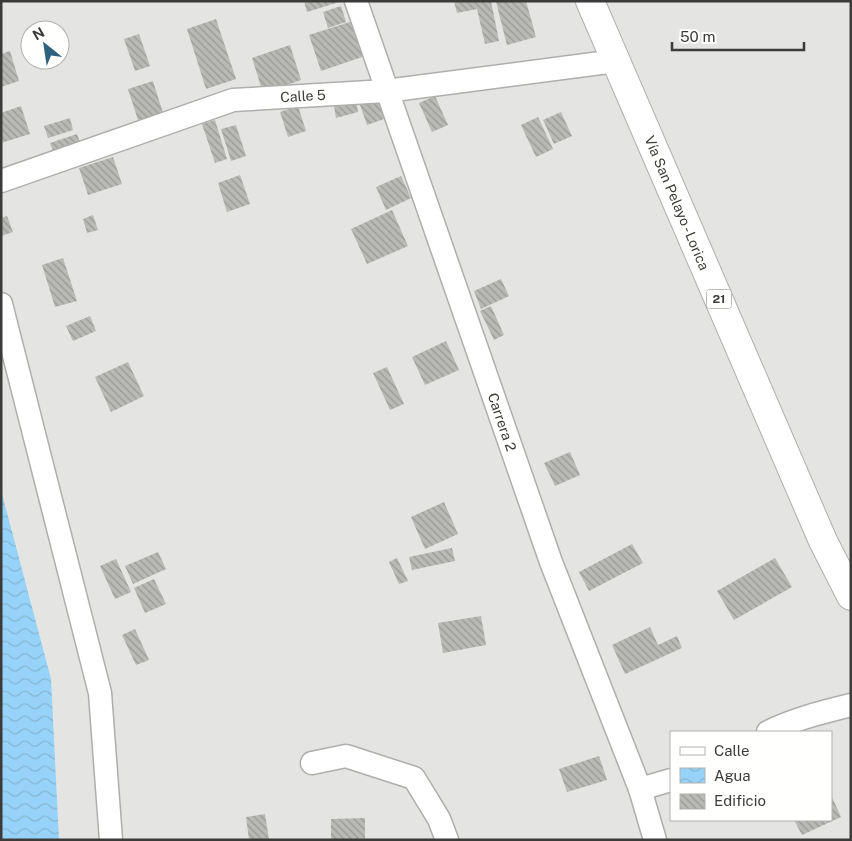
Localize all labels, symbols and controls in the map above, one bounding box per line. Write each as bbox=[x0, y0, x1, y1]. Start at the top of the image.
north arrow bbox=[20, 20, 70, 70]
scale bar bbox=[672, 20, 804, 52]
text: N bbox=[30, 24, 47, 43]
text: 50 m bbox=[680, 28, 715, 45]
street label: Calle 5 bbox=[280, 87, 326, 105]
street label: Vía San Pelayo - Lorica bbox=[641, 134, 713, 272]
road number: 21 bbox=[706, 290, 732, 308]
street label: Carrera 2 bbox=[485, 391, 519, 453]
legend bbox=[670, 731, 832, 821]
text: Calle bbox=[714, 742, 750, 759]
text: Agua bbox=[714, 767, 751, 784]
text: Edificio bbox=[714, 792, 766, 809]

